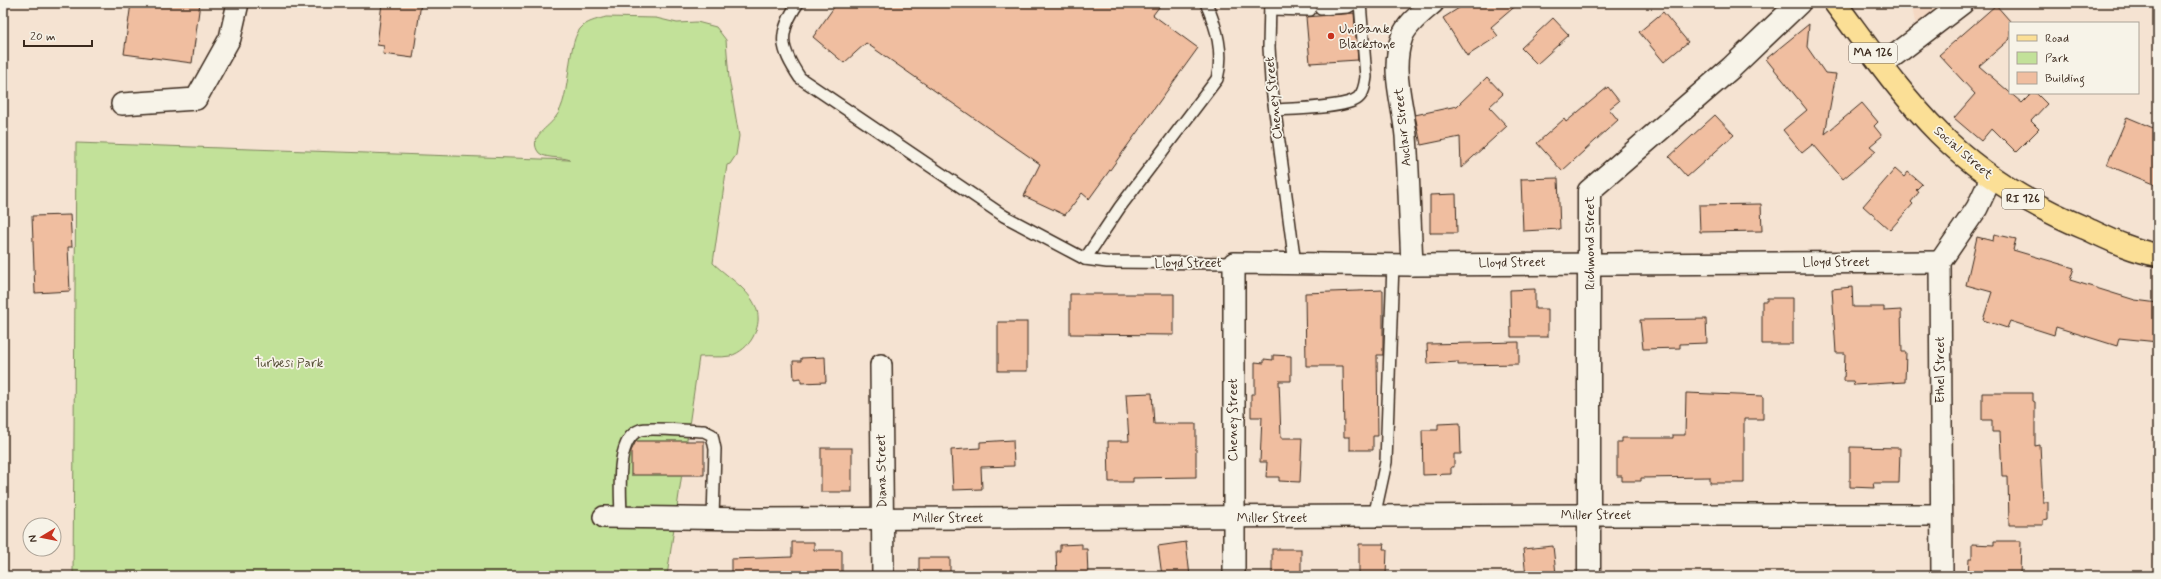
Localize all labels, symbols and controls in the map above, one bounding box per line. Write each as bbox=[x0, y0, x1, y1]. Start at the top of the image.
place label: UniBank Blackstone bbox=[1339, 21, 1395, 53]
scale bar bbox=[24, 22, 92, 48]
legend bbox=[2009, 22, 2139, 94]
text: 20 m bbox=[30, 29, 56, 45]
marker: UniBank Blackstone bbox=[1326, 31, 1336, 41]
text: Road bbox=[2045, 31, 2069, 47]
road number: MA 126 bbox=[1849, 43, 1897, 63]
text: Park bbox=[2045, 51, 2069, 67]
street label: Cheney Street bbox=[1261, 56, 1287, 140]
text: Building bbox=[2045, 71, 2085, 88]
street label: Auclair Street bbox=[1390, 86, 1416, 167]
street label: Social Street bbox=[1930, 123, 1996, 184]
road number: RI 126 bbox=[2002, 189, 2044, 209]
street label: Richmond Street bbox=[1582, 196, 1599, 290]
street label: Lloyd Street bbox=[1478, 254, 1546, 272]
street label: Lloyd Street bbox=[1802, 254, 1870, 271]
street label: Lloyd Street bbox=[1154, 255, 1222, 272]
street label: Ethel Street bbox=[1932, 337, 1949, 403]
park label: Turbesi Park bbox=[255, 355, 324, 372]
street label: Cheney Street bbox=[1225, 378, 1242, 462]
street label: Diana Street bbox=[873, 434, 891, 508]
street label: Miller Street bbox=[1561, 507, 1631, 524]
street label: Miller Street bbox=[913, 510, 983, 527]
street label: Miller Street bbox=[1237, 510, 1307, 527]
north arrow bbox=[22, 517, 62, 557]
text: N bbox=[26, 534, 41, 543]

